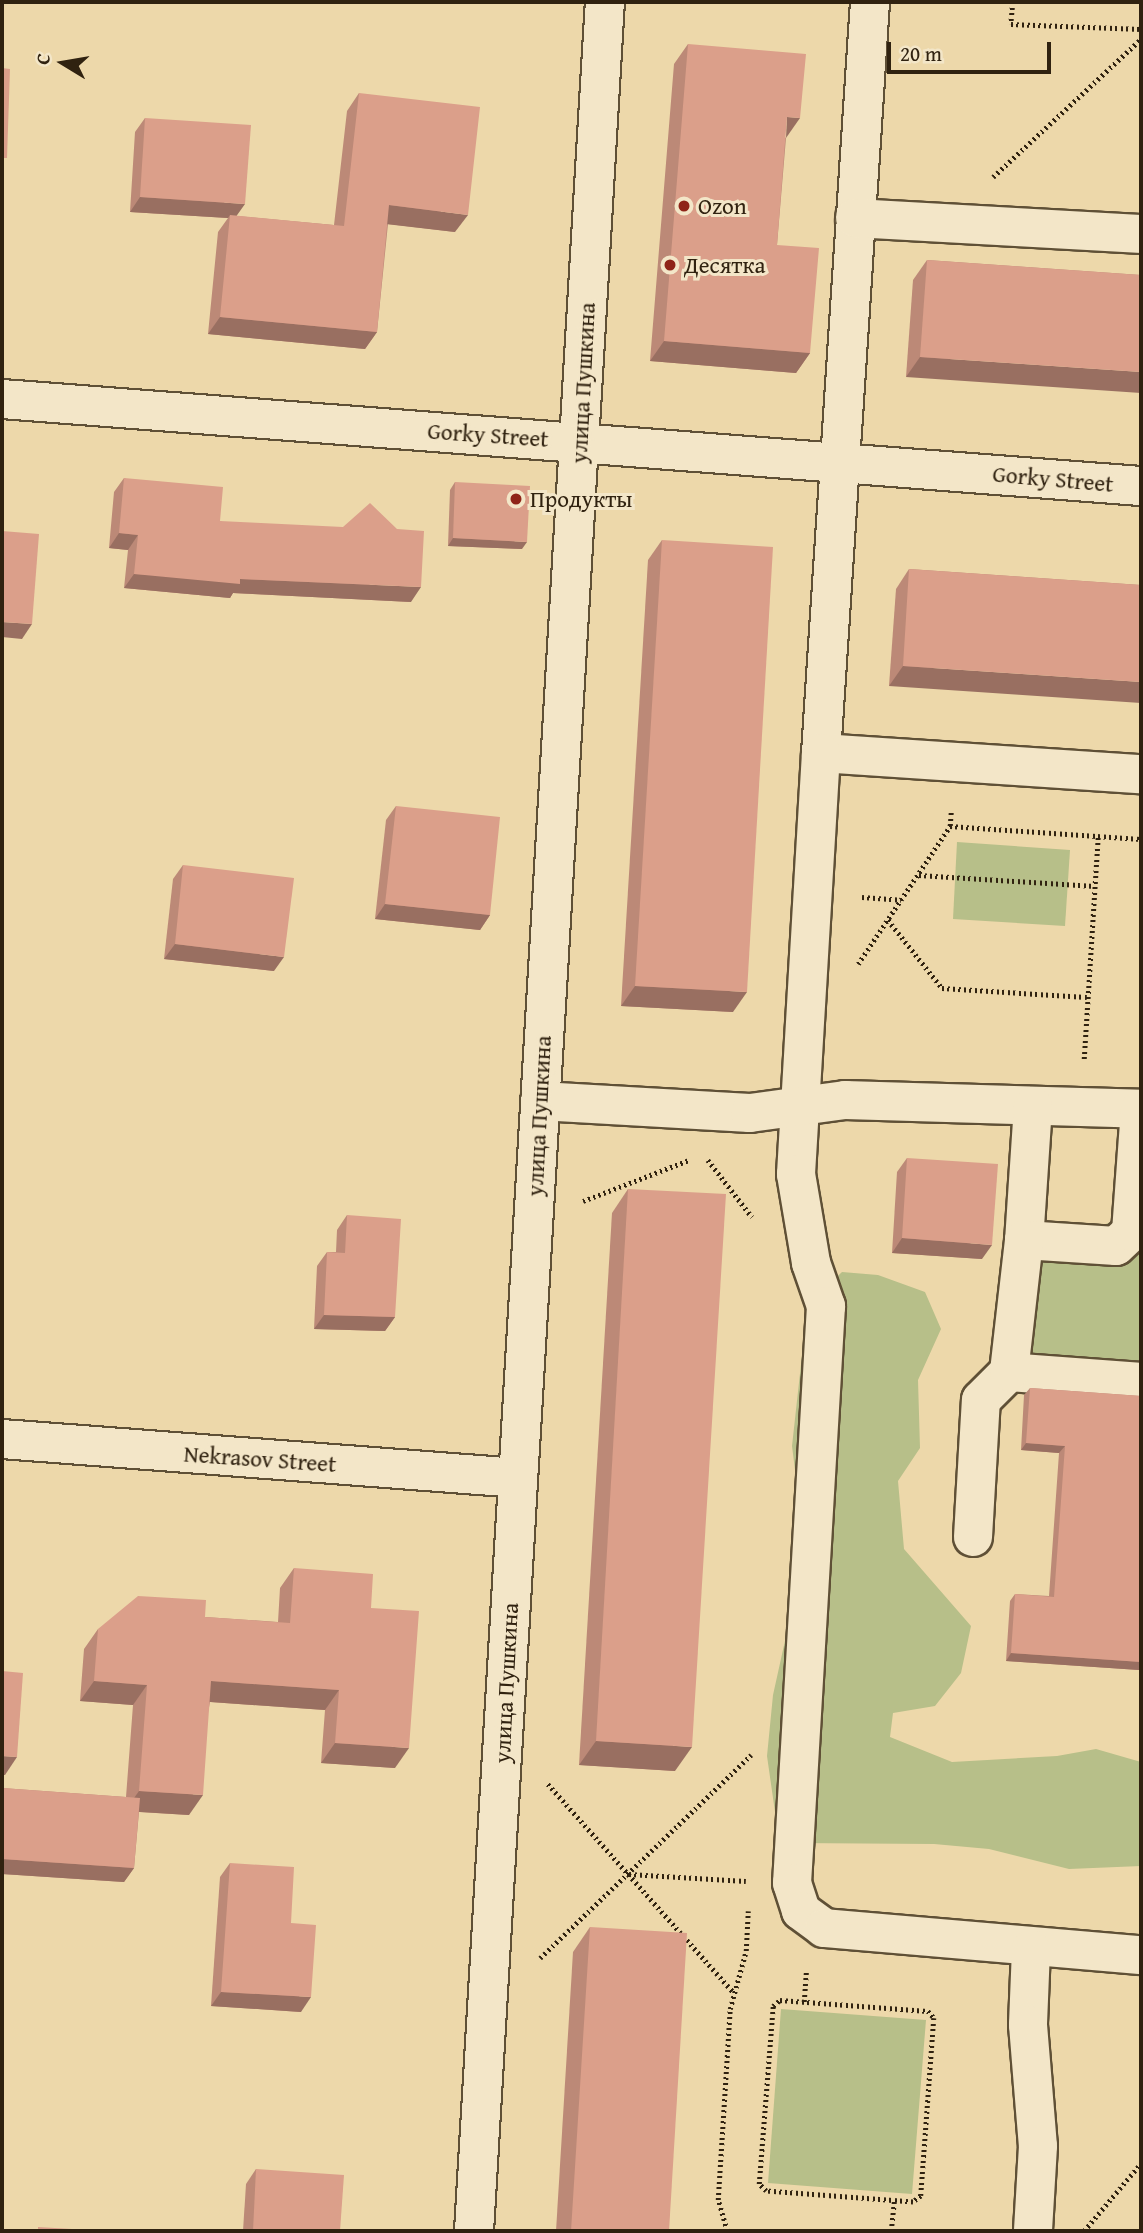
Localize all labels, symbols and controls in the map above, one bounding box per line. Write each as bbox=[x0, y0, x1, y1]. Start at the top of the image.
north arrow bbox=[28, 28, 98, 98]
scale bar bbox=[891, 28, 1056, 72]
text: 20 m bbox=[900, 38, 942, 69]
text: С bbox=[28, 51, 57, 67]
place label: Ozon bbox=[698, 192, 747, 220]
marker: Ozon bbox=[676, 198, 692, 214]
place label: Десятка bbox=[684, 251, 765, 279]
marker: Десятка bbox=[662, 257, 678, 273]
street label: улица Пушкина bbox=[565, 302, 601, 464]
street label: Gorky Street bbox=[427, 417, 549, 453]
street label: Gorky Street bbox=[991, 460, 1115, 498]
place label: Продукты bbox=[530, 485, 632, 513]
marker: Продукты bbox=[508, 491, 524, 507]
street label: улица Пушкина bbox=[521, 1035, 557, 1197]
street label: Nekrasov Street bbox=[183, 1440, 337, 1478]
street label: улица Пушкина bbox=[488, 1602, 524, 1764]

